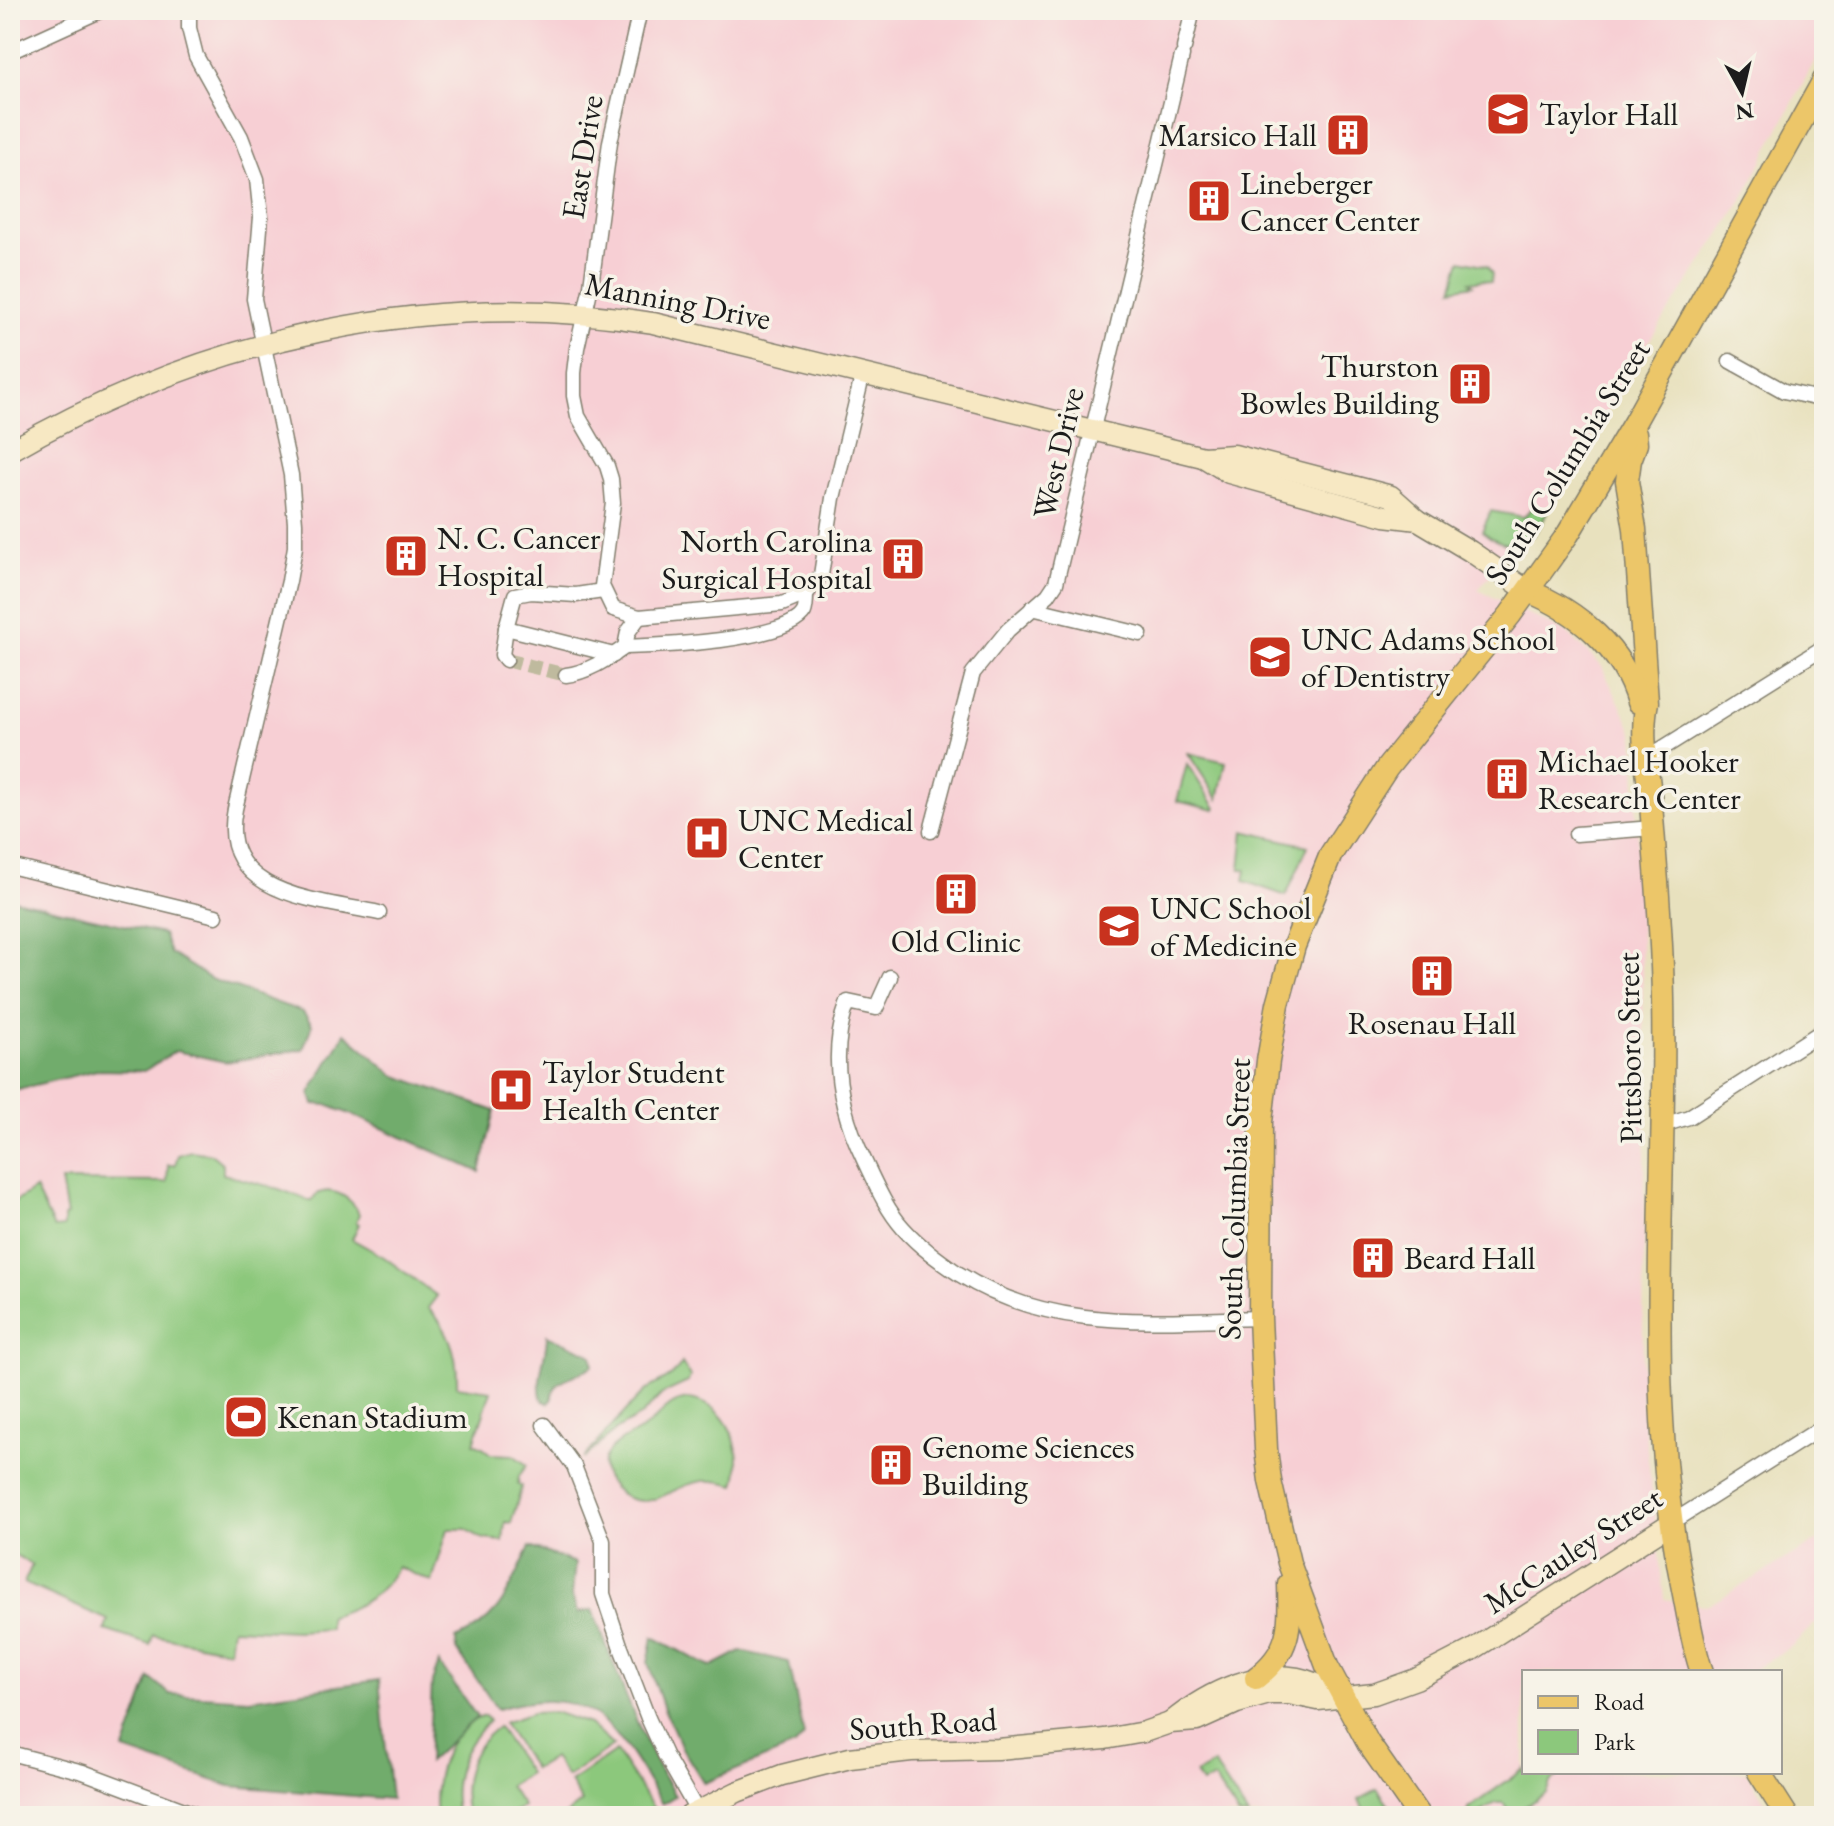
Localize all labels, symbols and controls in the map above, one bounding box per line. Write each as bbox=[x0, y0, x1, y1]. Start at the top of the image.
north arrow bbox=[1702, 52, 1782, 132]
school or university icon: Taylor Hall bbox=[1484, 90, 1532, 138]
street label: East Drive bbox=[551, 92, 613, 222]
place label: Taylor Hall bbox=[1539, 93, 1679, 135]
text: N bbox=[1734, 96, 1756, 127]
building icon: Marsico Hall bbox=[1324, 111, 1372, 159]
place label: Marsico Hall bbox=[1159, 114, 1317, 156]
place label: Lineberger Cancer Center bbox=[1240, 162, 1420, 241]
building icon: Lineberger Cancer Center bbox=[1185, 177, 1233, 225]
street label: Manning Drive bbox=[582, 262, 774, 340]
street label: South Columbia Street bbox=[1475, 331, 1659, 593]
place label: Thurston Bowles Building bbox=[1240, 345, 1440, 424]
building icon: Thurston Bowles Building bbox=[1446, 360, 1494, 408]
street label: West Drive bbox=[1022, 383, 1094, 523]
place label: N. C. Cancer Hospital bbox=[437, 517, 601, 596]
place label: North Carolina Surgical Hospital bbox=[661, 520, 872, 599]
building icon: N. C. Cancer Hospital bbox=[382, 532, 430, 580]
building icon: North Carolina Surgical Hospital bbox=[879, 535, 927, 583]
place label: UNC Adams School of Dentistry bbox=[1301, 618, 1555, 697]
school or university icon: UNC Adams School of Dentistry bbox=[1246, 633, 1294, 681]
place label: Michael Hooker Research Center bbox=[1538, 740, 1741, 819]
building icon: Michael Hooker Research Center bbox=[1483, 755, 1531, 803]
place label: UNC Medical Center bbox=[738, 799, 914, 878]
hospital icon: UNC Medical Center bbox=[683, 814, 731, 862]
building icon: Old Clinic bbox=[932, 870, 980, 918]
place label: UNC School of Medicine bbox=[1150, 887, 1312, 966]
school or university icon: UNC School of Medicine bbox=[1095, 902, 1143, 950]
place label: Old Clinic bbox=[891, 920, 1021, 962]
building icon: Rosenau Hall bbox=[1408, 952, 1456, 1000]
street label: Pittsboro Street bbox=[1606, 952, 1652, 1144]
place label: Rosenau Hall bbox=[1348, 1002, 1517, 1044]
place label: Taylor Student Health Center bbox=[542, 1051, 725, 1130]
street label: South Columbia Street bbox=[1208, 1057, 1260, 1341]
hospital icon: Taylor Student Health Center bbox=[487, 1066, 535, 1114]
building icon: Beard Hall bbox=[1349, 1234, 1397, 1282]
place label: Beard Hall bbox=[1404, 1237, 1536, 1279]
sports icon: Kenan Stadium bbox=[222, 1393, 270, 1441]
place label: Kenan Stadium bbox=[277, 1396, 468, 1438]
place label: Genome Sciences Building bbox=[922, 1426, 1135, 1505]
building icon: Genome Sciences Building bbox=[867, 1441, 915, 1489]
street label: McCauley Street bbox=[1476, 1477, 1670, 1623]
legend bbox=[1522, 1670, 1782, 1774]
text: Road bbox=[1594, 1686, 1645, 1717]
street label: South Road bbox=[848, 1698, 999, 1750]
text: Park bbox=[1594, 1726, 1636, 1757]

